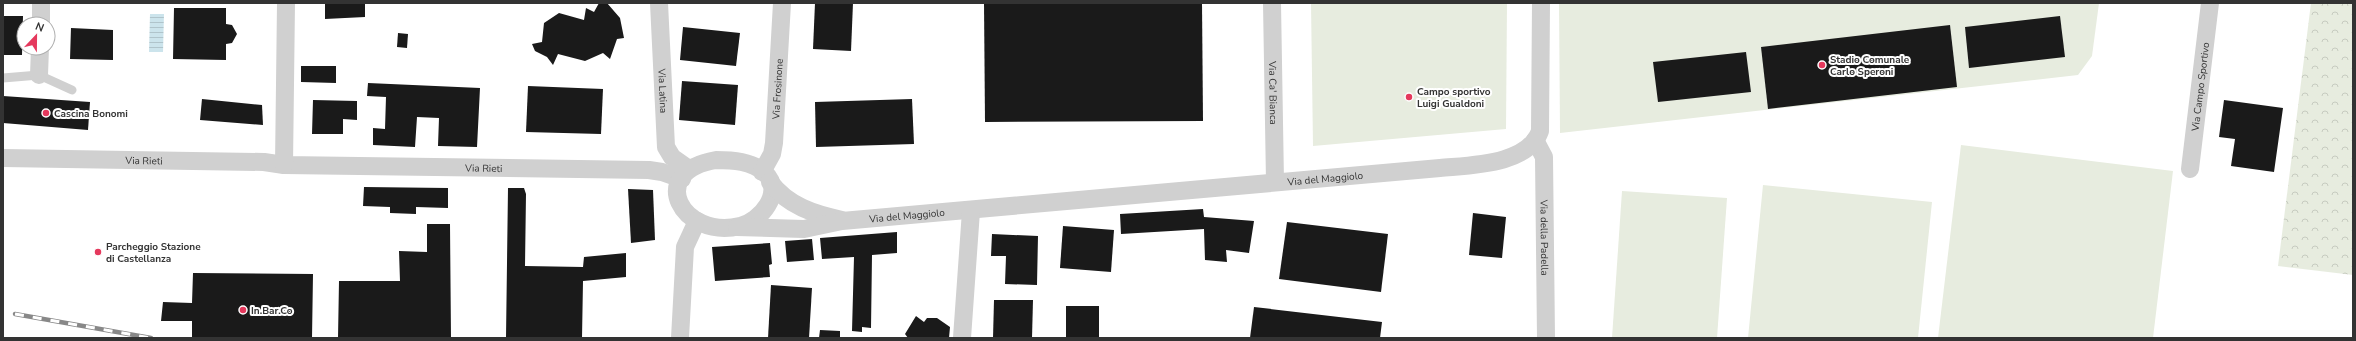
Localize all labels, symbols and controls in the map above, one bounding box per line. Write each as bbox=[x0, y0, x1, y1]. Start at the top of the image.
north arrow bbox=[16, 16, 56, 56]
text: N bbox=[33, 19, 46, 36]
street label: Via Campo Sportivo bbox=[2189, 41, 2213, 133]
place label: Stadio Comunale Carlo Speroni bbox=[1830, 53, 1910, 79]
street label: Via Frosinone bbox=[769, 58, 787, 121]
street label: Via Ca' Bianca bbox=[1265, 60, 1280, 125]
marker: Stadio Comunale Carlo Speroni bbox=[1817, 60, 1827, 70]
street label: Via Latina bbox=[654, 67, 670, 114]
place label: Campo sportivo Luigi Gualdoni bbox=[1417, 85, 1491, 111]
marker: Campo sportivo Luigi Gualdoni bbox=[1404, 92, 1414, 102]
place label: Cascina Bonomi bbox=[54, 107, 128, 121]
marker: Cascina Bonomi bbox=[41, 108, 51, 118]
street label: Via Rieti bbox=[124, 154, 163, 168]
street label: Via Rieti bbox=[464, 161, 502, 176]
street label: Via del Maggiolo bbox=[1286, 169, 1364, 190]
street label: Via della Padella bbox=[1536, 199, 1551, 276]
street label: Via del Maggiolo bbox=[868, 206, 946, 227]
place label: Parcheggio Stazione di Castellanza bbox=[106, 240, 201, 266]
marker: Parcheggio Stazione di Castellanza bbox=[93, 247, 103, 257]
place label: In.Bar.Co bbox=[251, 304, 293, 318]
marker: In.Bar.Co bbox=[238, 305, 248, 315]

